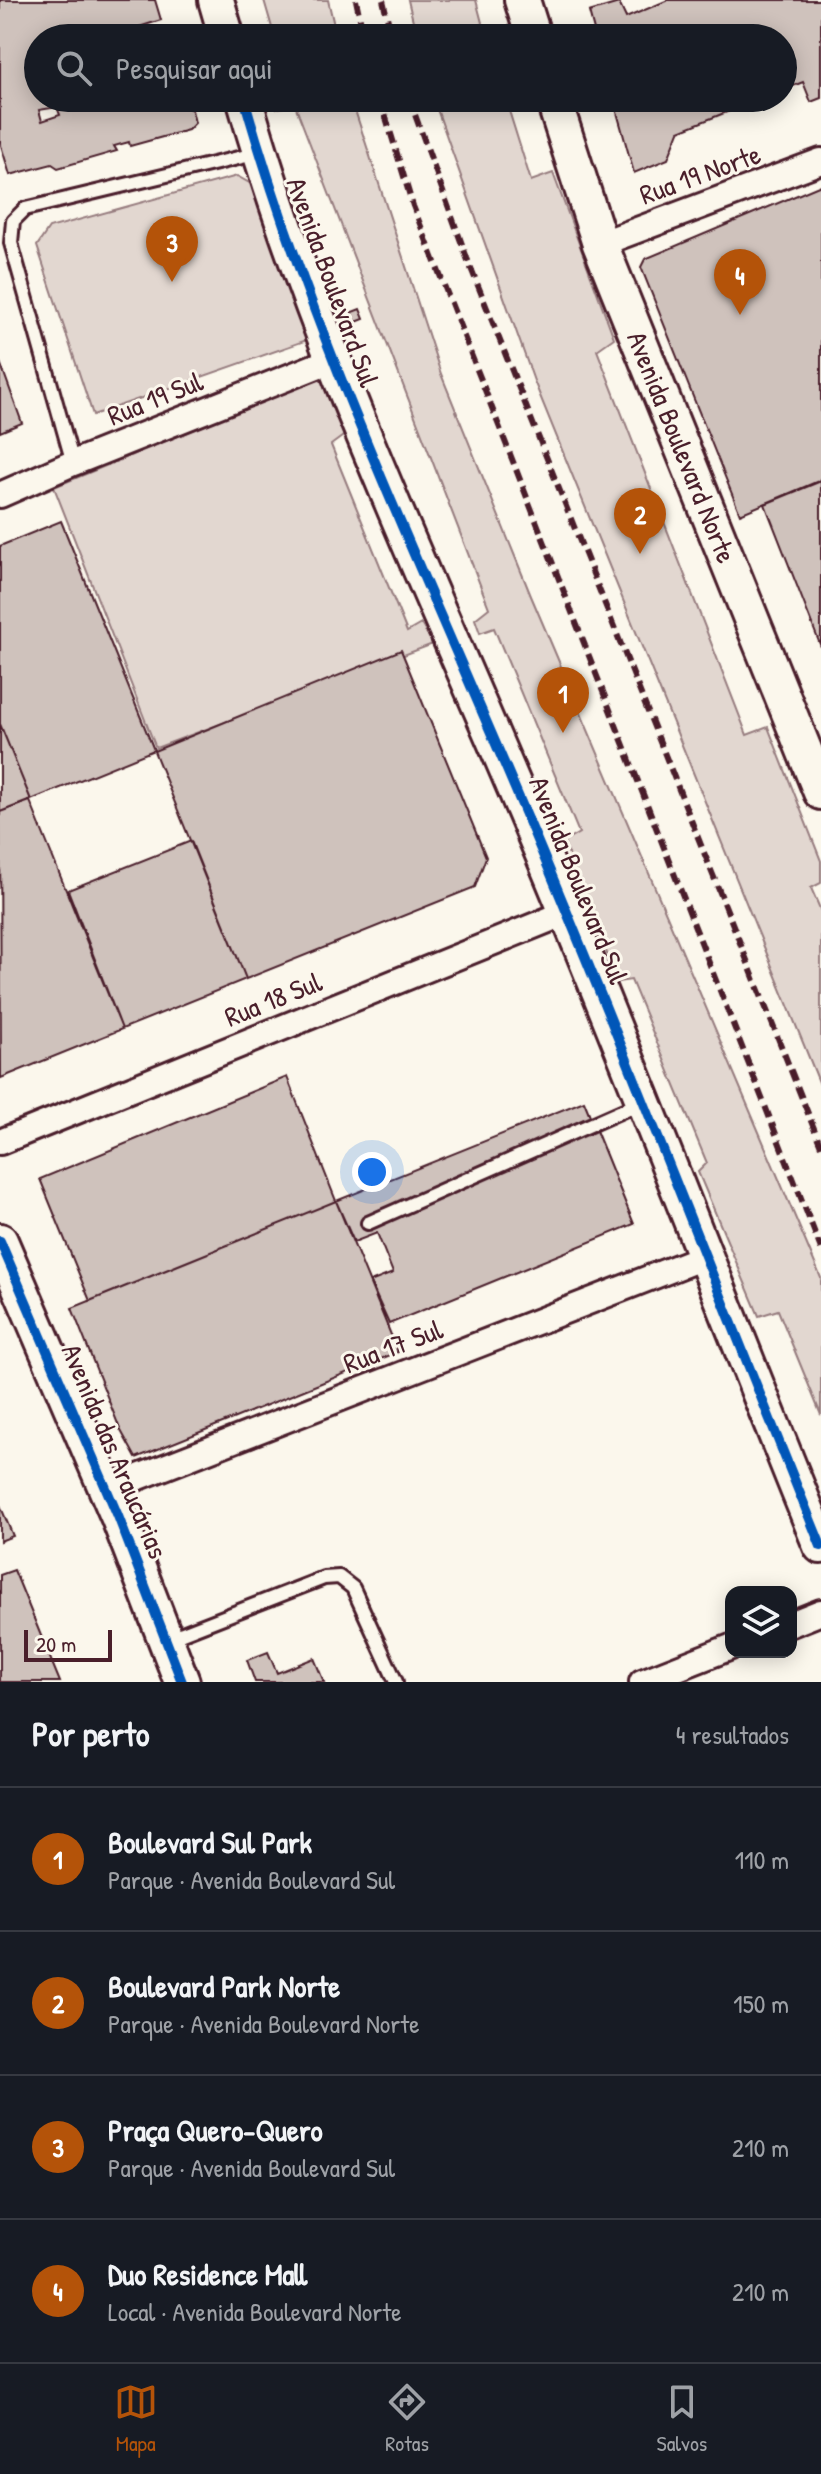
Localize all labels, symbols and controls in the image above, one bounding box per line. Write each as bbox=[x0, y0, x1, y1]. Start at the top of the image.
search box bbox=[24, 24, 797, 112]
icon: search bbox=[52, 46, 96, 90]
text: Pesquisar aqui bbox=[116, 48, 273, 88]
street label: Rua 19 Norte bbox=[634, 135, 766, 213]
street label: Avenida Boulevard Sul bbox=[277, 172, 389, 393]
pin: 3 bbox=[146, 216, 198, 282]
pin: 4 bbox=[714, 249, 766, 315]
street label: Avenida Boulevard Norte bbox=[618, 326, 746, 568]
street label: Rua 19 Sul bbox=[102, 362, 209, 434]
pin: 2 bbox=[614, 488, 666, 554]
pin: 1 bbox=[537, 667, 589, 733]
street label: Avenida Boulevard Sul bbox=[520, 771, 638, 990]
street label: Rua 18 Sul bbox=[219, 962, 328, 1036]
your location bbox=[352, 1152, 392, 1192]
street label: Rua 17 Sul bbox=[338, 1310, 449, 1382]
street label: Avenida das Araucárias bbox=[53, 1338, 177, 1564]
map controls bbox=[725, 1586, 797, 1658]
button: layers bbox=[725, 1586, 797, 1658]
scale bar bbox=[24, 1626, 112, 1662]
text: 20 m bbox=[36, 1629, 76, 1659]
text: Por perto bbox=[32, 1711, 150, 1757]
text: 4 resultados bbox=[676, 1717, 789, 1752]
text: Boulevard Sul Park bbox=[108, 1822, 312, 1862]
text: 1 bbox=[53, 1842, 63, 1877]
text: 110 m bbox=[735, 1842, 789, 1877]
text: Parque · Avenida Boulevard Sul bbox=[108, 1862, 395, 1897]
text: Boulevard Park Norte bbox=[108, 1966, 340, 2006]
text: 2 bbox=[52, 1986, 64, 2021]
text: 150 m bbox=[733, 1986, 789, 2021]
text: Parque · Avenida Boulevard Norte bbox=[108, 2006, 420, 2041]
text: Praça Quero-Quero bbox=[108, 2110, 323, 2150]
text: 3 bbox=[52, 2130, 64, 2165]
text: 210 m bbox=[732, 2130, 789, 2165]
text: Parque · Avenida Boulevard Sul bbox=[108, 2150, 395, 2185]
text: Duo Residence Mall bbox=[108, 2254, 307, 2294]
text: 4 bbox=[53, 2274, 63, 2309]
text: 210 m bbox=[732, 2274, 789, 2309]
text: Local · Avenida Boulevard Norte bbox=[108, 2294, 402, 2329]
tab: Mapa bbox=[114, 2380, 158, 2458]
tab: Rotas bbox=[385, 2380, 429, 2458]
tab: Salvos bbox=[657, 2380, 707, 2458]

